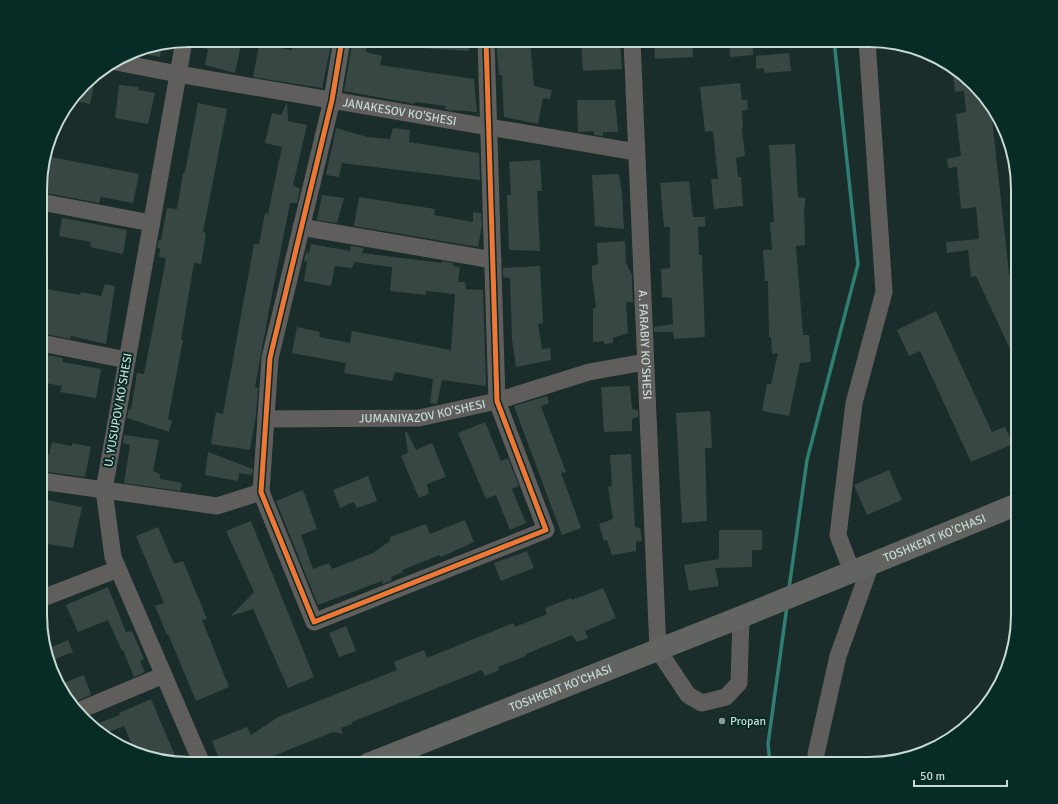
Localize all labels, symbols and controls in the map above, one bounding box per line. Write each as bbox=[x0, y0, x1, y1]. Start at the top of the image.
street label: JANAKESOV KO'SHESI bbox=[342, 95, 458, 129]
street label: A. FARABIY KO'SHESI bbox=[635, 290, 654, 400]
street label: U. YUSUPOV KO'SHESI bbox=[101, 352, 136, 468]
street label: JUMANIYAZOV KO'SHESI bbox=[359, 397, 487, 426]
street label: TOSHKENT KO'CHASI bbox=[881, 511, 988, 566]
street label: TOSHKENT KO'CHASI bbox=[507, 662, 614, 716]
place label: Propan bbox=[730, 714, 766, 729]
marker: Propan bbox=[717, 716, 727, 726]
scale bar bbox=[914, 762, 1007, 788]
text: 50 m bbox=[920, 769, 945, 784]

